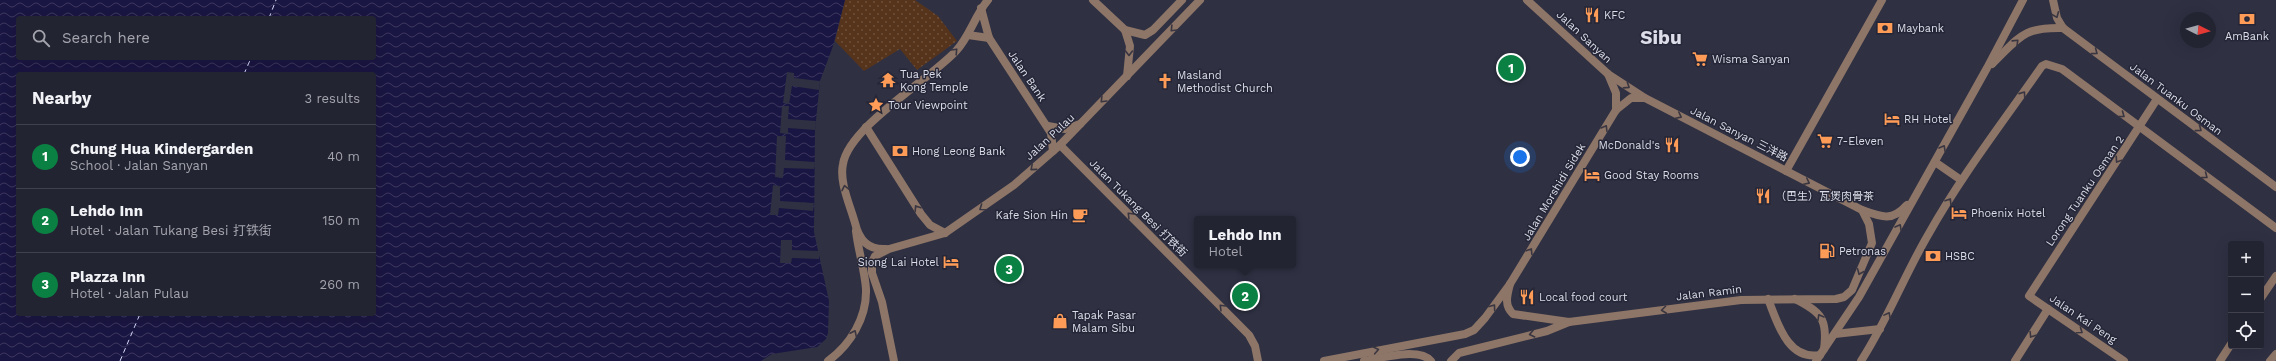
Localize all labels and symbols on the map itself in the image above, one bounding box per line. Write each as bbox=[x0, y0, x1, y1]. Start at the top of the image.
restaurant icon: KFC bbox=[1583, 6, 1601, 24]
street label: Jalan Sanyan bbox=[1554, 8, 1614, 66]
place label: KFC bbox=[1604, 9, 1626, 22]
one-way arrow bbox=[2051, 10, 2059, 18]
bank icon: AmBank bbox=[2238, 10, 2256, 28]
north arrow bbox=[2180, 12, 2216, 48]
bank icon: Maybank bbox=[1876, 19, 1894, 37]
place label: Maybank bbox=[1897, 22, 1944, 35]
one-way arrow bbox=[1171, 24, 1178, 32]
district label: Sibu bbox=[1640, 26, 1682, 49]
place label: AmBank bbox=[2225, 30, 2269, 43]
one-way arrow bbox=[2011, 39, 2019, 46]
one-way arrow bbox=[2090, 47, 2097, 54]
one-way arrow bbox=[950, 48, 958, 56]
street label: Jalan Bank bbox=[1005, 48, 1049, 104]
one-way arrow bbox=[1125, 50, 1134, 56]
supermarket icon: Wisma Sanyan bbox=[1691, 50, 1709, 68]
pin: 1 bbox=[1498, 53, 1524, 83]
place label: Wisma Sanyan bbox=[1712, 53, 1790, 66]
street label: Jalan Tuanku Osman bbox=[2127, 60, 2225, 138]
place label: Tua Pek Kong Temple bbox=[900, 68, 968, 94]
place label: Masland Methodist Church bbox=[1177, 69, 1273, 95]
temple icon: Tua Pek Kong Temple bbox=[879, 71, 897, 89]
church icon: Masland Methodist Church bbox=[1156, 72, 1174, 90]
one-way arrow bbox=[1622, 81, 1629, 88]
one-way arrow bbox=[2018, 91, 2025, 98]
one-way arrow bbox=[1101, 95, 1108, 103]
place icon: Tour Viewpoint bbox=[867, 96, 885, 114]
place label: Tour Viewpoint bbox=[888, 99, 968, 112]
street label: Jalan Sanyan 三洋路 bbox=[1688, 104, 1790, 164]
hotel icon: RH Hotel bbox=[1883, 110, 1901, 128]
one-way arrow bbox=[2118, 110, 2125, 117]
street label: Jalan Pulau bbox=[1023, 111, 1077, 163]
one-way arrow bbox=[1675, 111, 1683, 119]
place label: RH Hotel bbox=[1904, 113, 1953, 126]
one-way arrow bbox=[1601, 125, 1608, 132]
one-way arrow bbox=[2194, 125, 2201, 132]
supermarket icon: 7-Eleven bbox=[1816, 132, 1834, 150]
street label: Lorong Tuanku Osman 2 bbox=[2043, 133, 2127, 249]
place label: 7-Eleven bbox=[1837, 135, 1884, 148]
restaurant icon: McDonald's bbox=[1663, 136, 1681, 154]
place label: McDonald's bbox=[1598, 139, 1660, 152]
street label: Jalan Morshidi Sidek bbox=[1520, 141, 1588, 243]
bank icon: Hong Leong Bank bbox=[891, 142, 909, 160]
place label: Hong Leong Bank bbox=[912, 145, 1005, 158]
one-way arrow bbox=[1938, 145, 1946, 152]
your location bbox=[1510, 147, 1530, 167]
one-way arrow bbox=[2115, 156, 2123, 163]
street label: Jalan Tukang Besi 打铁街 bbox=[1087, 157, 1189, 259]
one-way arrow bbox=[1030, 164, 1038, 171]
hotel icon: Good Stay Rooms bbox=[1583, 166, 1601, 184]
place label: Good Stay Rooms bbox=[1604, 169, 1699, 182]
one-way arrow bbox=[2200, 171, 2207, 178]
one-way arrow bbox=[1803, 177, 1811, 185]
one-way arrow bbox=[842, 185, 850, 191]
restaurant icon: （巴生）瓦煲肉骨茶 bbox=[1754, 187, 1772, 205]
place label: （巴生）瓦煲肉骨茶 bbox=[1775, 190, 1874, 203]
one-way arrow bbox=[1944, 198, 1951, 205]
one-way arrow bbox=[979, 203, 986, 210]
hotel icon: Phoenix Hotel bbox=[1950, 204, 1968, 222]
one-way arrow bbox=[914, 205, 922, 212]
cafe icon: Kafe Sion Hin bbox=[1071, 206, 1089, 224]
place label: Phoenix Hotel bbox=[1971, 207, 2046, 220]
place label: Kafe Sion Hin bbox=[996, 209, 1068, 222]
one-way arrow bbox=[1127, 212, 1135, 220]
one-way arrow bbox=[1894, 224, 1901, 231]
fuel station icon: Petronas bbox=[1818, 242, 1836, 260]
place label: Petronas bbox=[1839, 245, 1886, 258]
bank icon: HSBC bbox=[1924, 247, 1942, 265]
one-way arrow bbox=[1526, 249, 1533, 256]
place label: HSBC bbox=[1945, 250, 1975, 263]
hotel icon: Siong Lai Hotel bbox=[942, 253, 960, 271]
pin: 3 bbox=[996, 254, 1022, 284]
place label: Siong Lai Hotel bbox=[858, 256, 940, 269]
one-way arrow bbox=[1857, 268, 1865, 276]
pin: 2 bbox=[1232, 281, 1258, 311]
street label: Jalan Ramin bbox=[1675, 283, 1743, 303]
restaurant icon: Local food court bbox=[1518, 288, 1536, 306]
place label: Local food court bbox=[1539, 291, 1628, 304]
street label: Jalan Kai Peng bbox=[2047, 292, 2119, 346]
one-way arrow bbox=[1219, 304, 1227, 312]
one-way arrow bbox=[1488, 304, 1496, 311]
one-way arrow bbox=[1661, 305, 1668, 314]
place label: Tapak Pasar Malam Sibu bbox=[1072, 309, 1137, 335]
shop icon: Tapak Pasar Malam Sibu bbox=[1051, 312, 1069, 330]
one-way arrow bbox=[1883, 312, 1890, 319]
one-way arrow bbox=[1818, 315, 1825, 322]
one-way arrow bbox=[2076, 326, 2083, 334]
one-way arrow bbox=[849, 329, 857, 337]
one-way arrow bbox=[1529, 330, 1535, 338]
one-way arrow bbox=[2029, 331, 2036, 338]
one-way arrow bbox=[1373, 346, 1379, 355]

